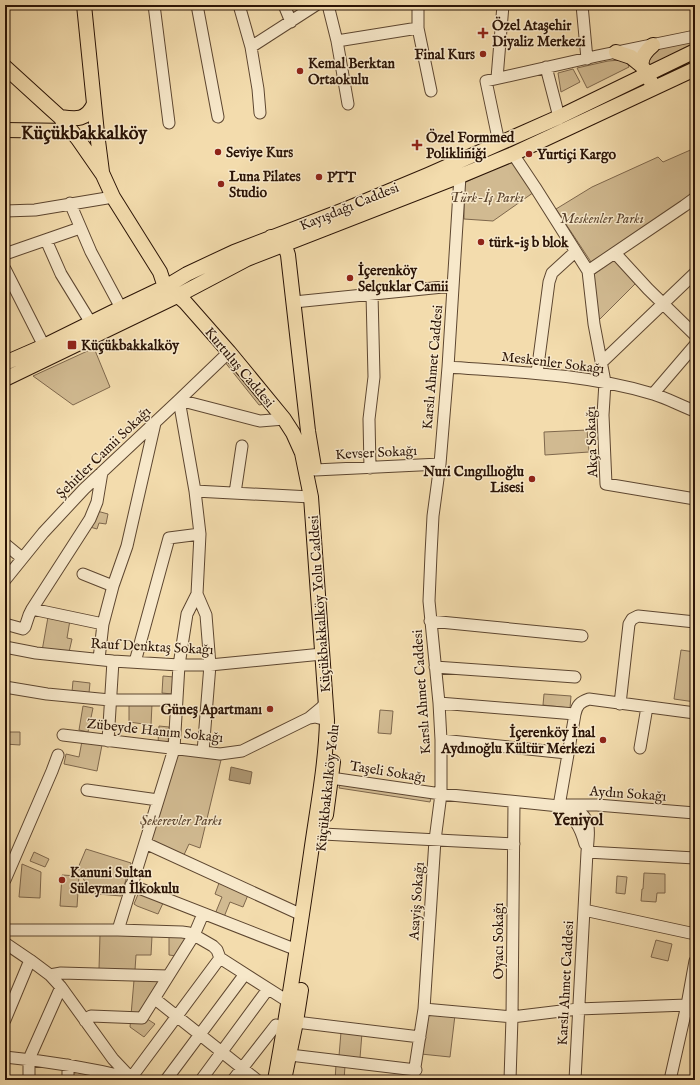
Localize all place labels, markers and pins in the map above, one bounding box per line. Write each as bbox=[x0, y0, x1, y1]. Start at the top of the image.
place label: Özel Ataşehir Diyaliz Merkezi bbox=[492, 16, 586, 51]
marker: Özel Ataşehir Diyaliz Merkezi bbox=[477, 27, 489, 39]
place label: Final Kurs bbox=[415, 46, 475, 64]
marker: Final Kurs bbox=[478, 49, 488, 59]
place label: Kemal Berktan Ortaokulu bbox=[308, 55, 395, 89]
marker: Kemal Berktan Ortaokulu bbox=[295, 66, 305, 76]
place label: Özel Formmed Polikliniği bbox=[426, 128, 515, 163]
marker: Özel Formmed Polikliniği bbox=[411, 139, 423, 151]
place label: Seviye Kurs bbox=[226, 144, 293, 162]
place label: Yurtiçi Kargo bbox=[537, 146, 616, 164]
marker: Seviye Kurs bbox=[213, 147, 223, 157]
marker: Yurtiçi Kargo bbox=[524, 149, 534, 159]
place label: Luna Pilates Studio bbox=[229, 168, 301, 202]
place label: PTT bbox=[327, 169, 357, 187]
marker: PTT bbox=[314, 172, 324, 182]
marker: Luna Pilates Studio bbox=[216, 179, 226, 189]
place label: türk-iş b blok bbox=[488, 234, 569, 252]
marker: türk-iş b blok bbox=[476, 237, 486, 247]
place label: İçerenköy Selçuklar Camii bbox=[358, 261, 449, 296]
marker: İçerenköy Selçuklar Camii bbox=[345, 273, 355, 283]
place label: Küçükbakkalköy bbox=[81, 337, 180, 355]
marker: Küçükbakkalköy bbox=[66, 339, 78, 351]
place label: Nuri Cıngıllıoğlu Lisesi bbox=[422, 463, 525, 497]
marker: Nuri Cıngıllıoğlu Lisesi bbox=[527, 474, 537, 484]
place label: Güneş Apartmanı bbox=[161, 701, 262, 719]
marker: Güneş Apartmanı bbox=[265, 704, 275, 714]
place label: İçerenköy İnal Aydınoğlu Kültür Merkezi bbox=[440, 723, 596, 758]
marker: İçerenköy İnal Aydınoğlu Kültür Merkezi bbox=[598, 735, 608, 745]
place label: Kanuni Sultan Süleyman İlkokulu bbox=[70, 864, 180, 898]
marker: Kanuni Sultan Süleyman İlkokulu bbox=[57, 875, 67, 885]

